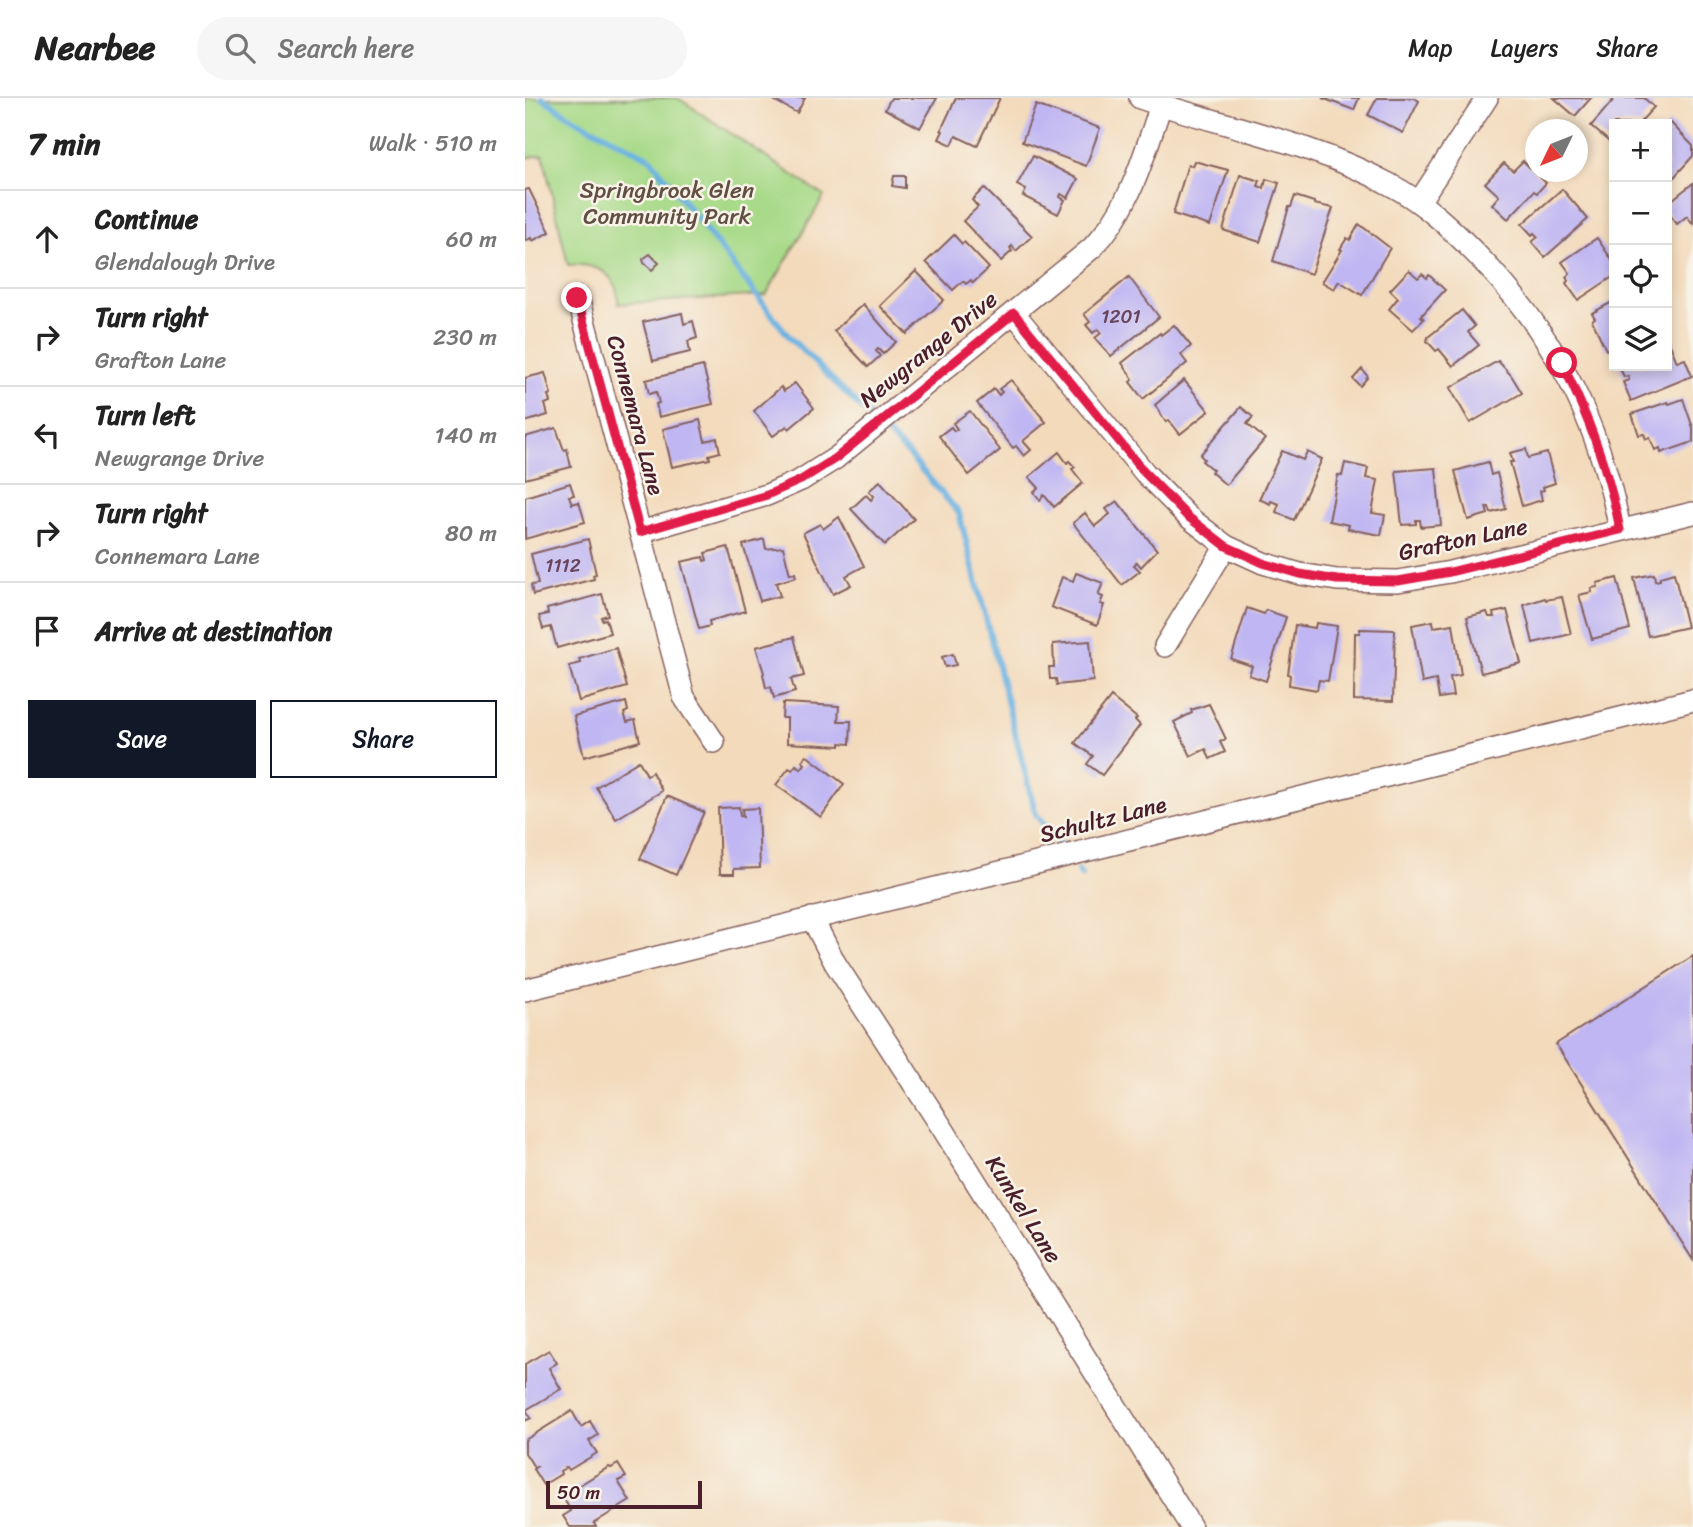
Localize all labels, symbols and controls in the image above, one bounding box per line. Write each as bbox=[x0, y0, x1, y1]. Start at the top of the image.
search box bbox=[197, 17, 687, 80]
text: Nearbee bbox=[35, 19, 155, 77]
text: Search here bbox=[277, 25, 414, 71]
text: Map bbox=[1408, 27, 1453, 69]
text: Layers bbox=[1491, 27, 1558, 69]
text: Share bbox=[1596, 27, 1658, 69]
icon: search bbox=[221, 29, 259, 67]
text: 7 min bbox=[28, 117, 100, 171]
north arrow bbox=[1525, 119, 1588, 182]
map controls bbox=[1609, 119, 1672, 371]
button: + bbox=[1609, 119, 1672, 182]
text: Walk · 510 m bbox=[369, 123, 497, 164]
park label: Springbrook Glen Community Park bbox=[580, 170, 755, 237]
button: − bbox=[1609, 182, 1672, 245]
text: Continue bbox=[95, 196, 198, 242]
text: 60 m bbox=[446, 219, 497, 260]
icon: ahead bbox=[28, 220, 66, 258]
text: Glendalough Drive bbox=[95, 242, 275, 283]
button: locate bbox=[1609, 245, 1672, 308]
street label: Newgrange Drive bbox=[850, 280, 1007, 419]
route end bbox=[561, 282, 592, 313]
text: Turn right bbox=[95, 294, 208, 340]
house number: 1201 bbox=[1101, 300, 1141, 333]
button: layers bbox=[1609, 308, 1672, 371]
text: 230 m bbox=[433, 317, 497, 358]
icon: right bbox=[28, 318, 66, 356]
street label: Connemara Lane bbox=[594, 330, 677, 500]
text: Grafton Lane bbox=[95, 340, 226, 381]
route start bbox=[1546, 347, 1577, 378]
text: Turn left bbox=[95, 392, 195, 438]
text: 140 m bbox=[435, 415, 497, 456]
icon: left bbox=[28, 416, 66, 454]
text: Newgrange Drive bbox=[95, 438, 264, 479]
text: Turn right bbox=[95, 490, 208, 536]
street label: Grafton Lane bbox=[1395, 506, 1532, 573]
text: 80 m bbox=[445, 513, 497, 554]
icon: right bbox=[28, 514, 66, 552]
text: Connemara Lane bbox=[95, 536, 259, 577]
house number: 1112 bbox=[545, 549, 581, 582]
text: Arrive at destination bbox=[95, 608, 332, 654]
icon: arrive bbox=[28, 612, 66, 650]
button: Save bbox=[28, 700, 256, 778]
button: Share bbox=[270, 700, 497, 778]
street label: Schultz Lane bbox=[1035, 784, 1171, 855]
street label: Kunkel Lane bbox=[974, 1147, 1073, 1272]
text: 50 m bbox=[557, 1476, 600, 1509]
scale bar bbox=[546, 1478, 702, 1510]

